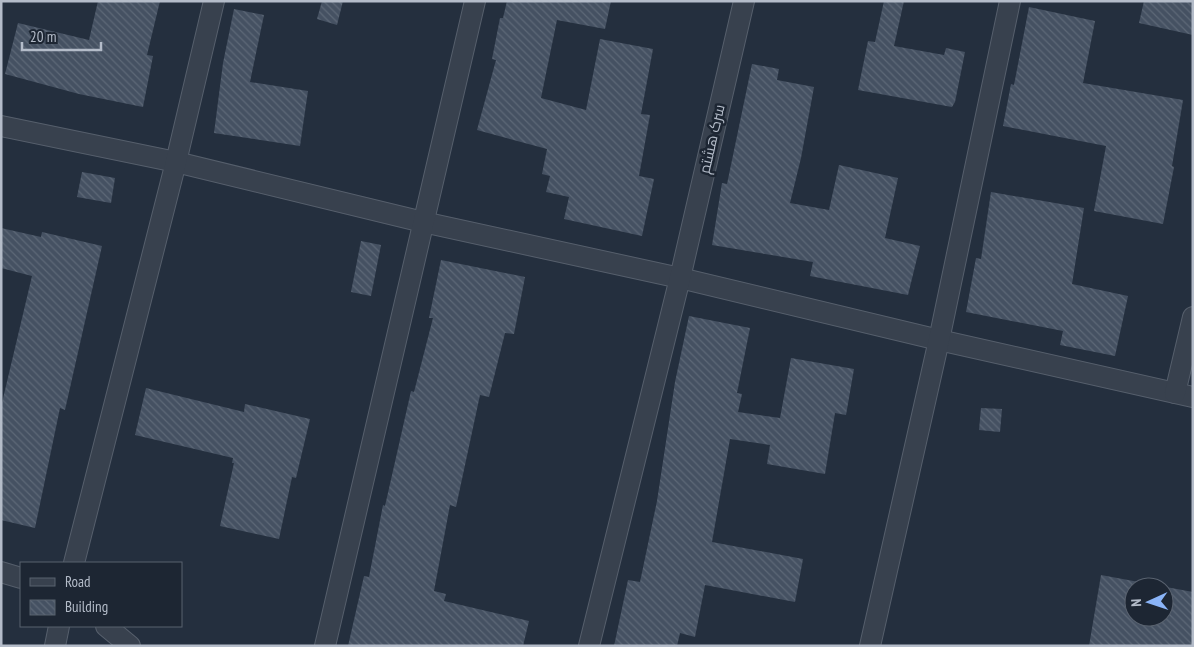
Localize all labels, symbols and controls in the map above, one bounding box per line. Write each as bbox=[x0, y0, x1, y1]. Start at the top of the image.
scale bar bbox=[22, 20, 101, 52]
text: 20 m bbox=[30, 27, 56, 46]
street label: سرک هشتم bbox=[694, 102, 730, 176]
legend bbox=[20, 562, 182, 627]
text: Road bbox=[65, 572, 91, 591]
north arrow bbox=[1124, 577, 1174, 627]
text: Building bbox=[65, 597, 108, 616]
text: N bbox=[1127, 598, 1145, 607]

